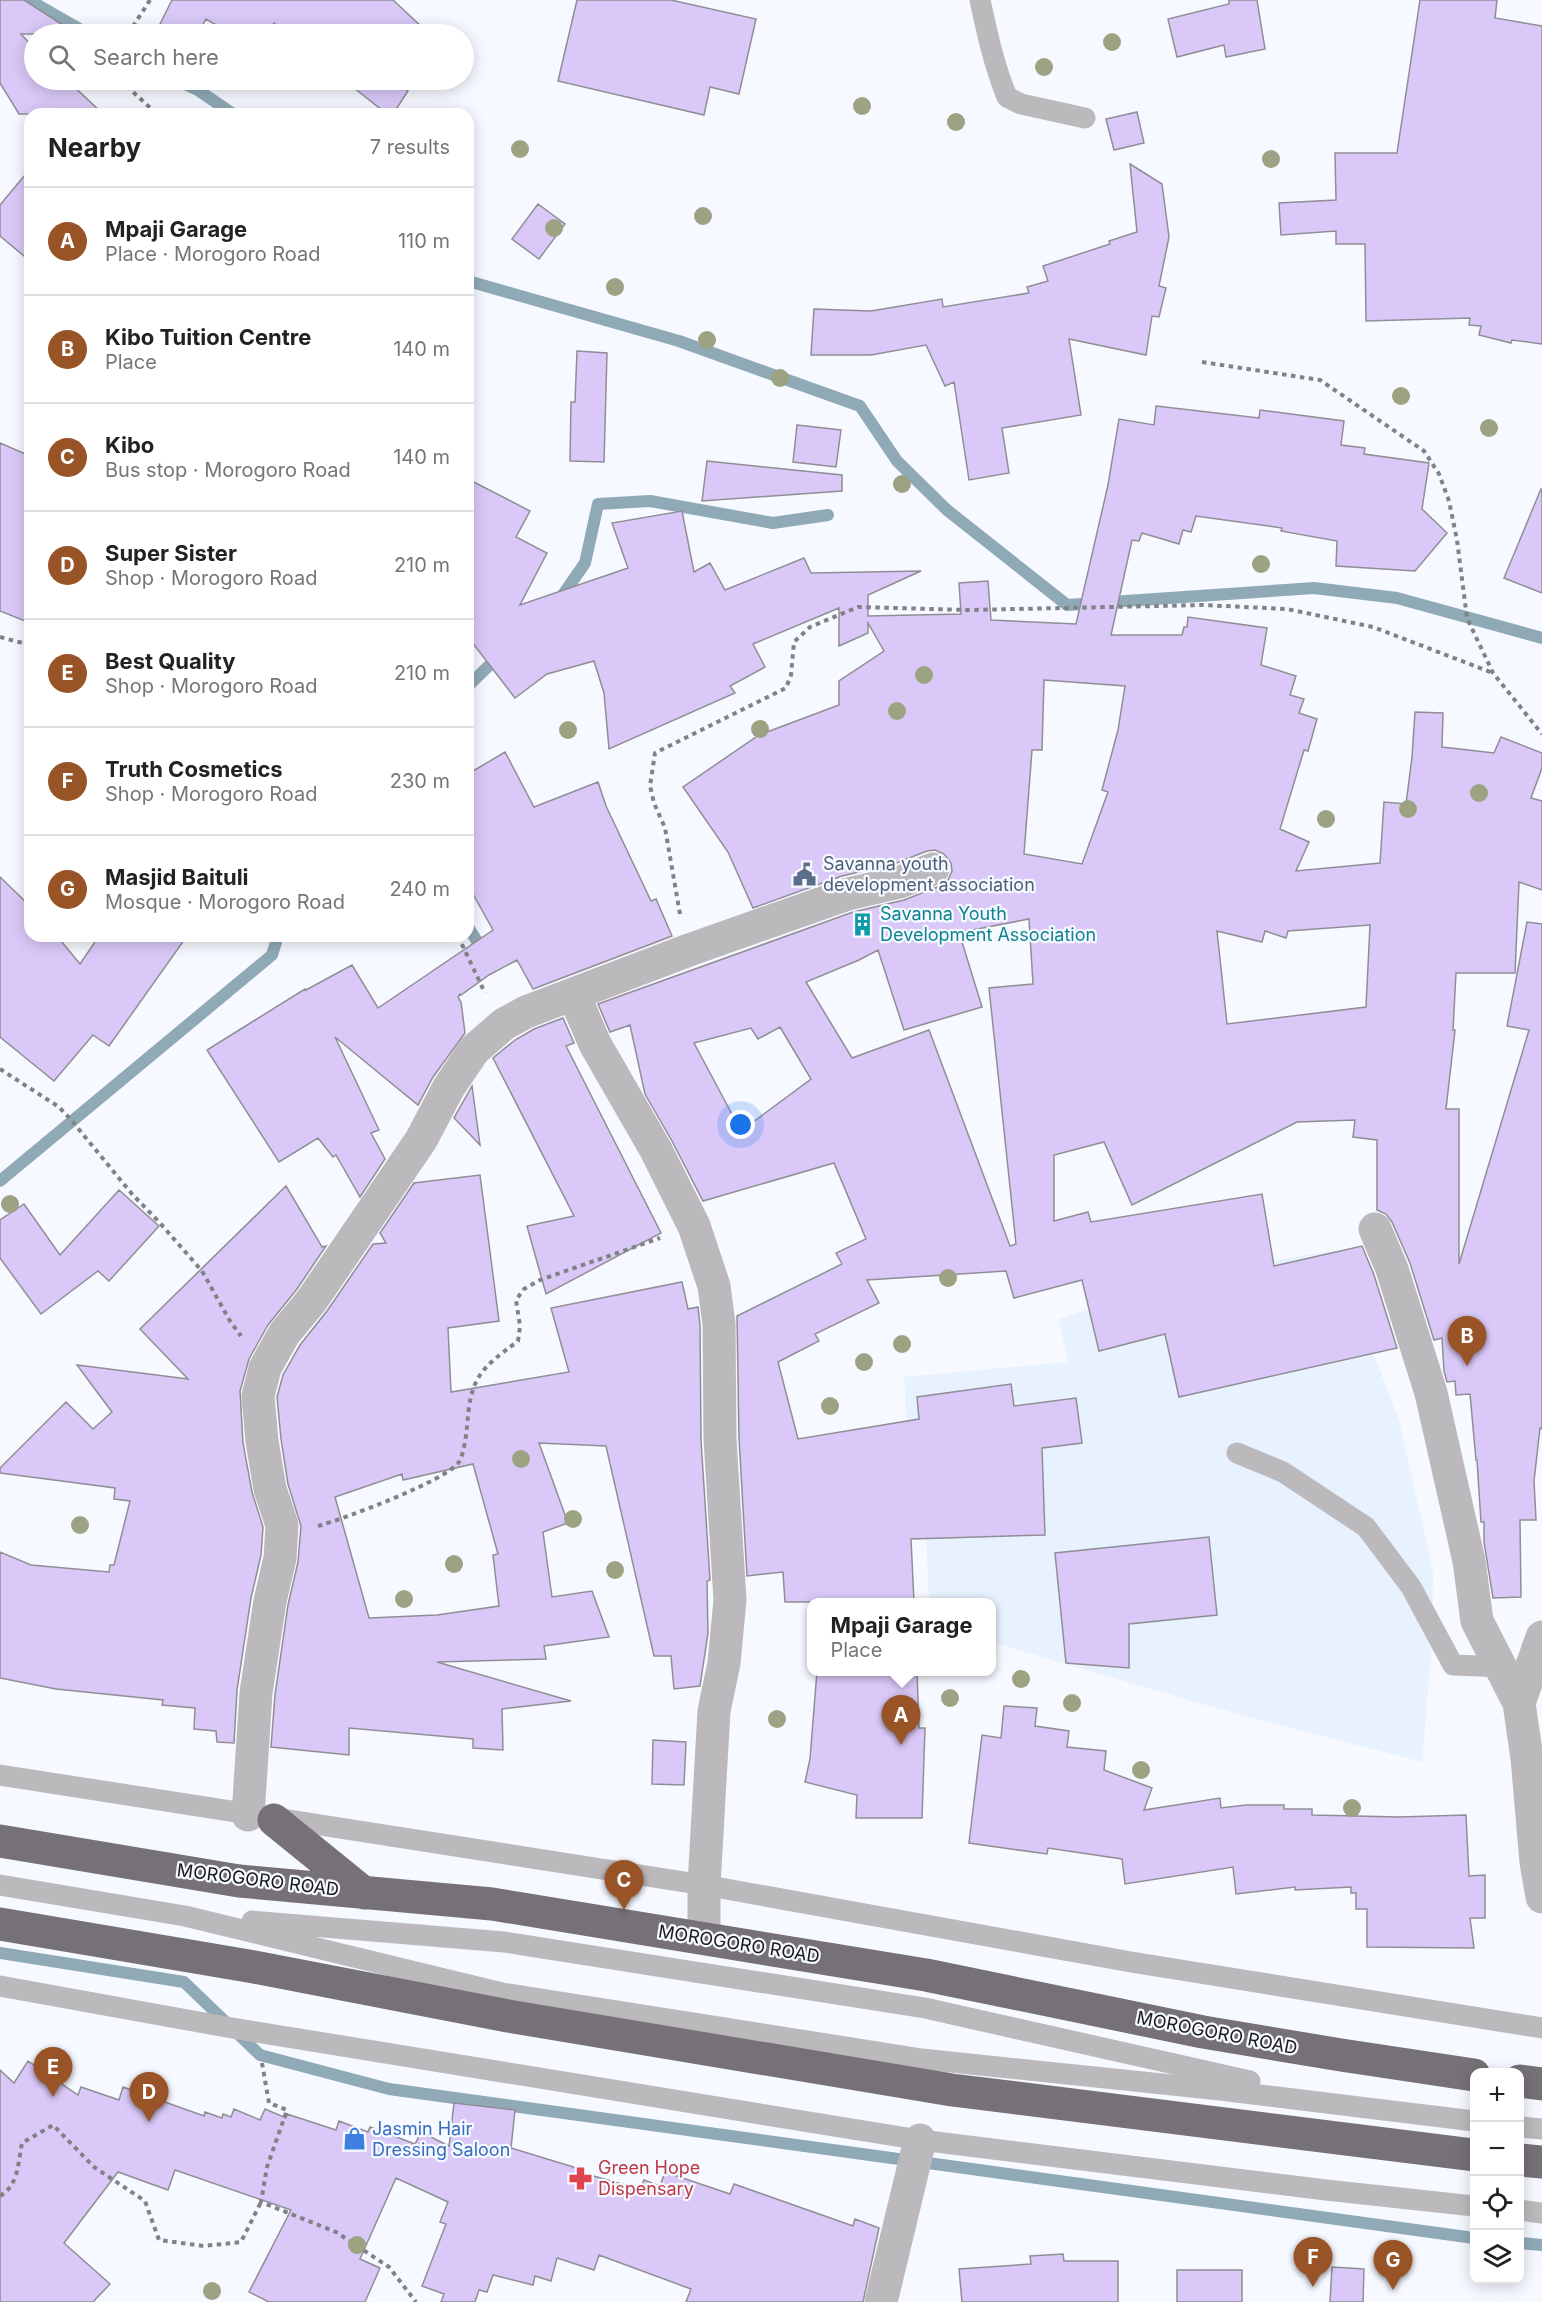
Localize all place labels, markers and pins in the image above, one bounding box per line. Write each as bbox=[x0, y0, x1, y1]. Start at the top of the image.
place label: Savanna youth development association bbox=[823, 853, 1035, 895]
public building icon: Savanna youth development association bbox=[792, 861, 818, 887]
place label: Savanna Youth Development Association bbox=[880, 903, 1096, 945]
building icon: Savanna Youth Development Association bbox=[849, 911, 875, 937]
pin: B bbox=[1448, 1316, 1486, 1366]
pin: A bbox=[882, 1696, 920, 1745]
pin: C bbox=[604, 1860, 644, 1910]
pin: E bbox=[34, 2048, 72, 2097]
pin: D bbox=[130, 2072, 168, 2122]
place label: Jasmin Hair Dressing Saloon bbox=[372, 2118, 510, 2160]
shop icon: Jasmin Hair Dressing Saloon bbox=[341, 2126, 367, 2152]
place label: Green Hope Dispensary bbox=[598, 2157, 700, 2199]
pharmacy icon: Green Hope Dispensary bbox=[567, 2165, 593, 2191]
pin: F bbox=[1294, 2238, 1332, 2287]
pin: G bbox=[1374, 2240, 1412, 2290]

